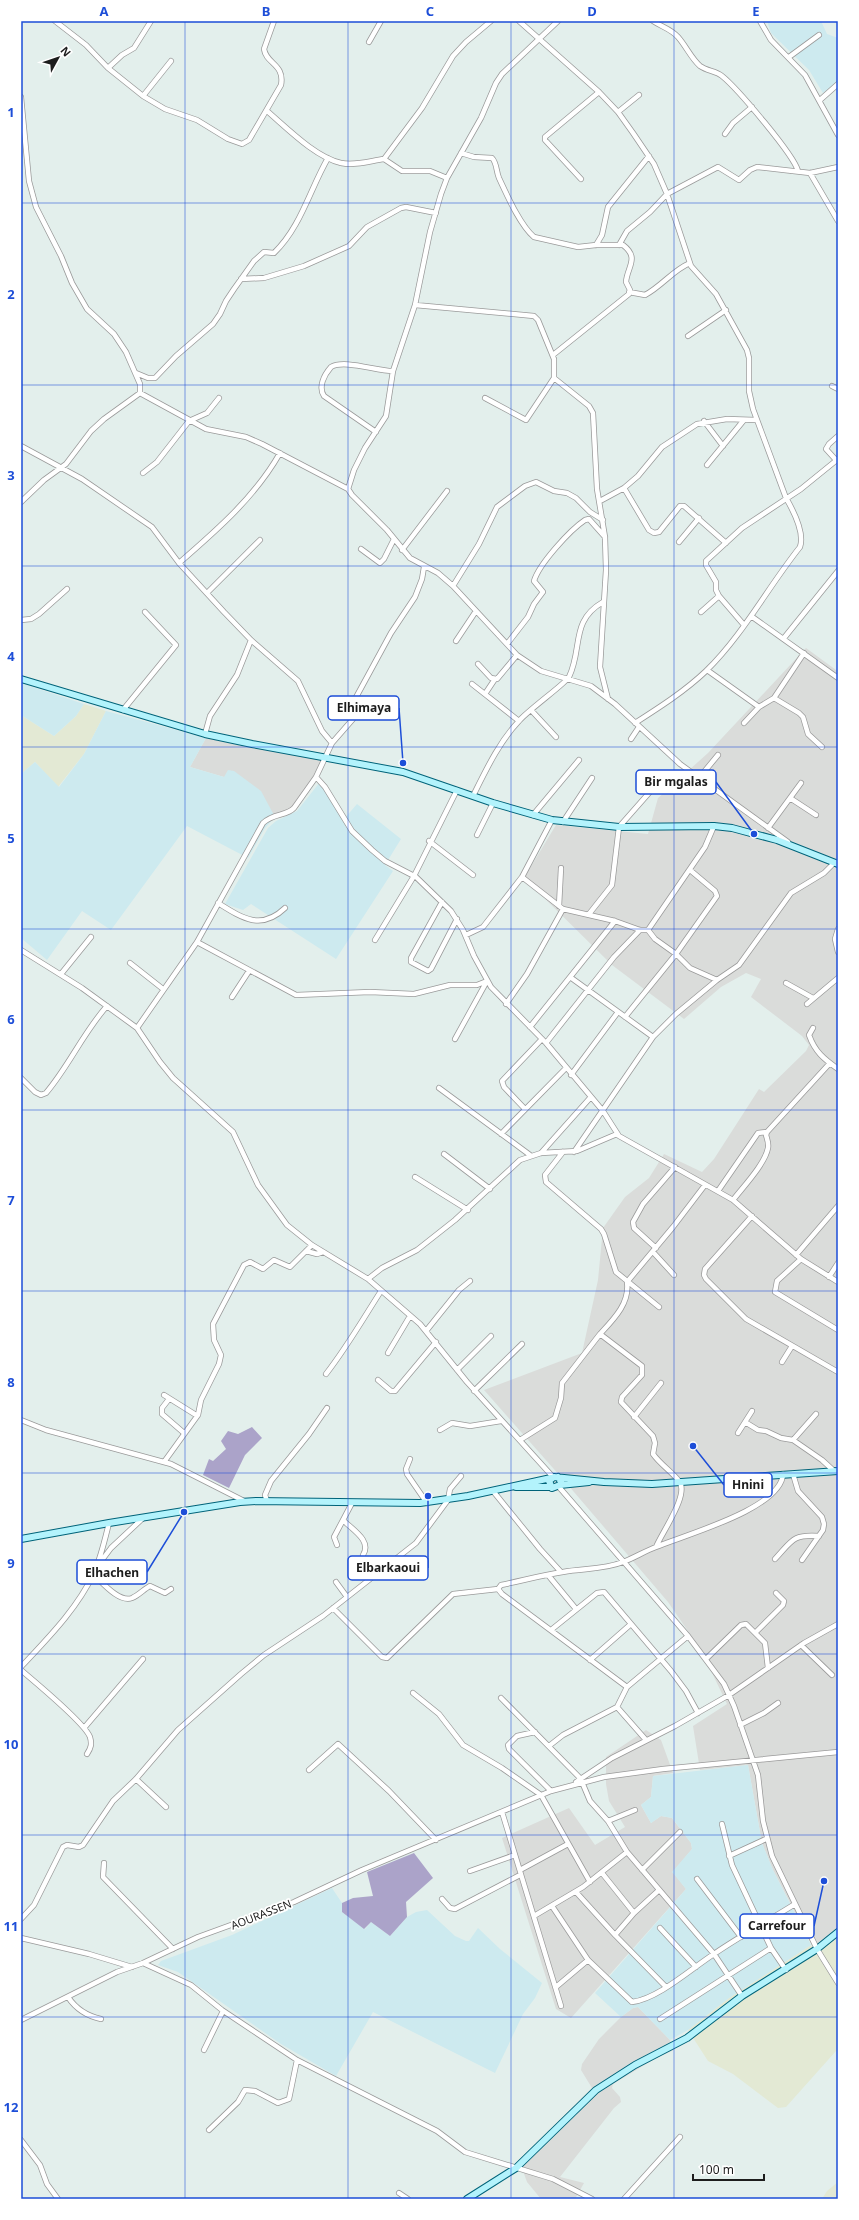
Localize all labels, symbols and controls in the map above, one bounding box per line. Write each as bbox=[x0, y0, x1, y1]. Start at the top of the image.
text: A bbox=[100, 2, 109, 20]
text: B bbox=[262, 2, 270, 20]
text: C bbox=[426, 2, 434, 20]
text: D bbox=[587, 2, 597, 20]
text: E bbox=[752, 2, 760, 20]
north arrow bbox=[38, 38, 78, 78]
text: N bbox=[57, 43, 75, 60]
text: 1 bbox=[7, 103, 15, 121]
text: 2 bbox=[7, 285, 15, 303]
text: 3 bbox=[7, 466, 15, 484]
text: 4 bbox=[7, 647, 15, 665]
callout: Elhimaya bbox=[328, 696, 399, 720]
text: Elhimaya bbox=[337, 699, 391, 716]
callout: Bir mgalas bbox=[636, 770, 716, 794]
text: Bir mgalas bbox=[644, 773, 708, 790]
text: 5 bbox=[7, 829, 15, 847]
text: 6 bbox=[7, 1010, 15, 1028]
text: 7 bbox=[7, 1191, 15, 1209]
text: 8 bbox=[7, 1373, 15, 1391]
callout: Hnini bbox=[724, 1473, 772, 1497]
text: Hnini bbox=[732, 1476, 764, 1493]
text: 9 bbox=[7, 1554, 15, 1572]
callout: Elbarkaoui bbox=[348, 1556, 428, 1580]
text: Elbarkaoui bbox=[356, 1559, 420, 1576]
callout: Elhachen bbox=[77, 1560, 147, 1584]
text: Elhachen bbox=[85, 1564, 139, 1581]
text: 10 bbox=[4, 1735, 18, 1753]
street label: AOURASSEN bbox=[228, 1896, 294, 1932]
callout: Carrefour bbox=[740, 1914, 814, 1938]
text: 11 bbox=[4, 1917, 18, 1935]
text: Carrefour bbox=[748, 1917, 807, 1934]
text: 12 bbox=[4, 2098, 18, 2116]
scale bar bbox=[693, 2156, 764, 2182]
text: 100 m bbox=[699, 2161, 734, 2178]

